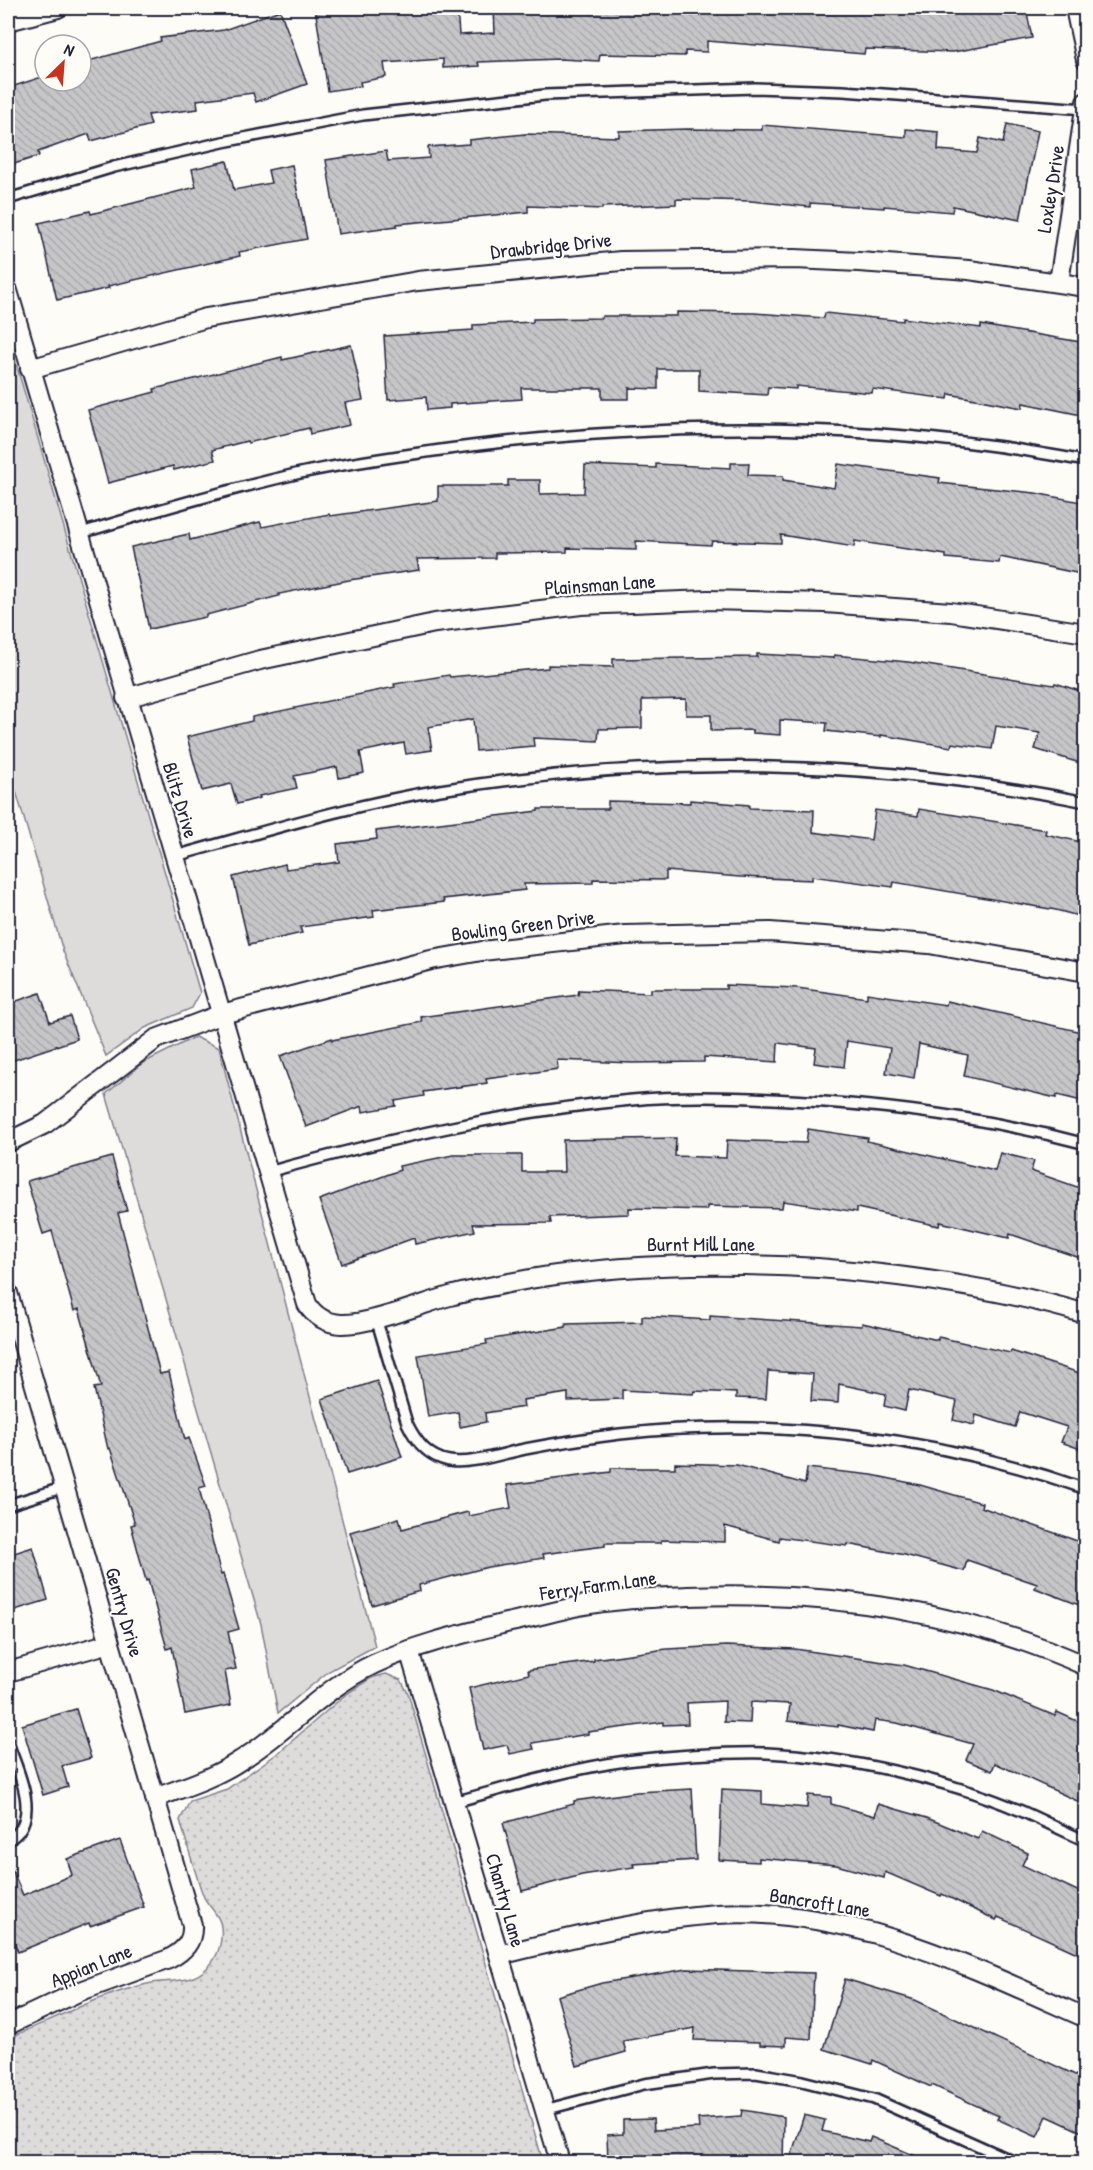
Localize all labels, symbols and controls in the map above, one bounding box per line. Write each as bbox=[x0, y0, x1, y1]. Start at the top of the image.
north arrow bbox=[33, 33, 93, 93]
text: N bbox=[61, 38, 78, 61]
street label: Loxley Drive bbox=[1030, 143, 1070, 235]
street label: Drawbridge Drive bbox=[489, 225, 613, 265]
street label: Plainsman Lane bbox=[544, 567, 657, 601]
street label: Blitz Drive bbox=[157, 759, 205, 841]
street label: Bowling Green Drive bbox=[450, 903, 596, 947]
street label: Burnt Mill Lane bbox=[647, 1230, 755, 1257]
street label: Ferry Farm Lane bbox=[537, 1563, 658, 1607]
street label: Gentry Drive bbox=[99, 1564, 151, 1660]
street label: Chantry Lane bbox=[480, 1850, 532, 1950]
street label: Bancroft Lane bbox=[768, 1881, 872, 1923]
street label: Appian Lane bbox=[46, 1937, 136, 1993]

